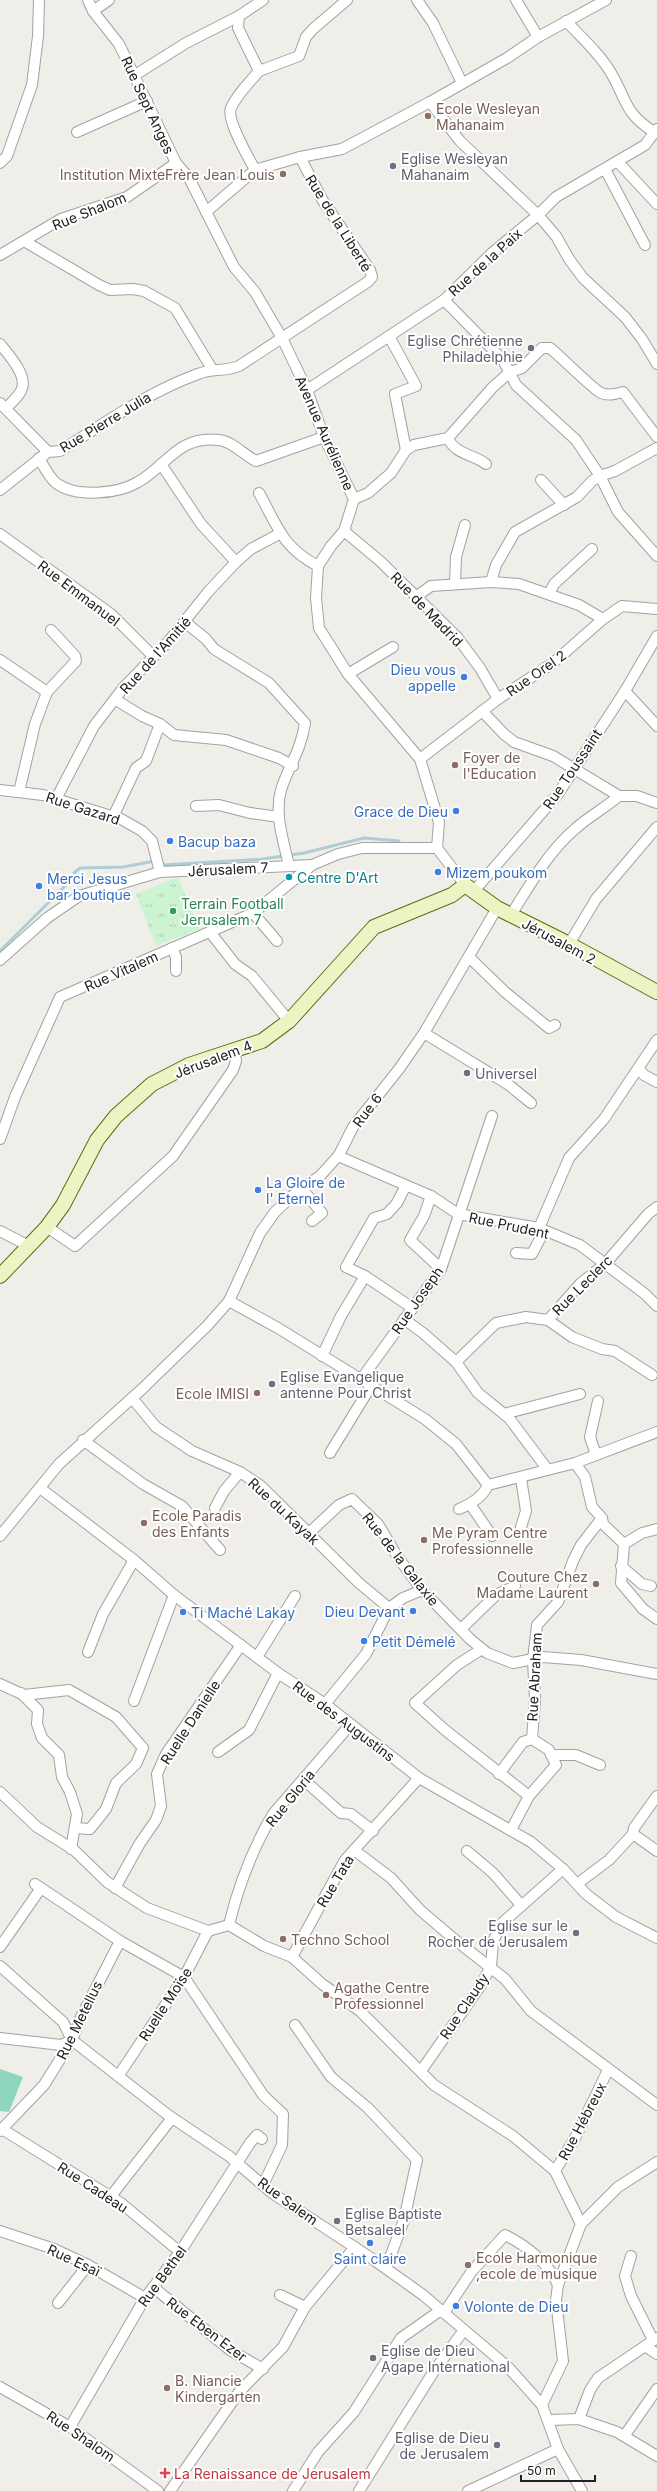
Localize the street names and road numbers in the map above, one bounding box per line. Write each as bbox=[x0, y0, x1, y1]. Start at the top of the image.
street label: Rue Sept Anges bbox=[118, 54, 178, 156]
street label: Rue de la Liberté bbox=[302, 171, 376, 275]
street label: Rue Shalom bbox=[49, 188, 129, 234]
street label: Rue de la Paix bbox=[445, 224, 526, 299]
street label: Avenue Aurélienne bbox=[292, 373, 358, 493]
street label: Rue Pierre Julia bbox=[56, 388, 154, 456]
street label: Rue Emmanuel bbox=[35, 557, 123, 629]
street label: Rue de Madrid bbox=[387, 568, 467, 650]
street label: Rue de l'Amitié bbox=[116, 613, 194, 697]
street label: Rue Orel 2 bbox=[503, 646, 569, 700]
street label: Rue Toussaint bbox=[539, 725, 605, 812]
street label: Rue Gazard bbox=[44, 788, 122, 828]
street label: Jérusalem 7 bbox=[187, 858, 269, 880]
street label: Jérusalem 2 bbox=[519, 914, 599, 968]
street label: Rue Vitalem bbox=[82, 947, 160, 995]
street label: Jérusalem 4 bbox=[172, 1036, 254, 1082]
street label: Rue 6 bbox=[349, 1090, 385, 1130]
street label: Rue Prudent bbox=[467, 1208, 551, 1242]
street label: Rue Leclerc bbox=[548, 1251, 616, 1319]
street label: Rue Joseph bbox=[388, 1263, 446, 1337]
street label: Rue du Kayak bbox=[245, 1474, 323, 1548]
street label: Rue de la Galaxie bbox=[359, 1509, 443, 1609]
street label: Rue Abraham bbox=[523, 1632, 545, 1722]
street label: Ruelle Danielle bbox=[156, 1677, 224, 1767]
street label: Rue des Augustins bbox=[290, 1677, 398, 1765]
street label: Rue Gloria bbox=[262, 1766, 318, 1830]
street label: Rue Tata bbox=[313, 1852, 357, 1910]
street label: Ruelle Moïse bbox=[135, 1964, 195, 2044]
street label: Rue Claudy bbox=[436, 1970, 492, 2042]
street label: Rue Metellus bbox=[53, 1978, 105, 2062]
street label: Rue Hébreux bbox=[554, 2079, 610, 2163]
street label: Rue Cadeau bbox=[55, 2158, 131, 2216]
street label: Rue Salem bbox=[255, 2174, 321, 2228]
street label: Rue Esaï bbox=[45, 2240, 104, 2280]
street label: Rue Bethel bbox=[134, 2242, 190, 2310]
street label: Rue Eben Ezer bbox=[164, 2293, 250, 2365]
street label: Rue Shalom bbox=[44, 2407, 118, 2465]

